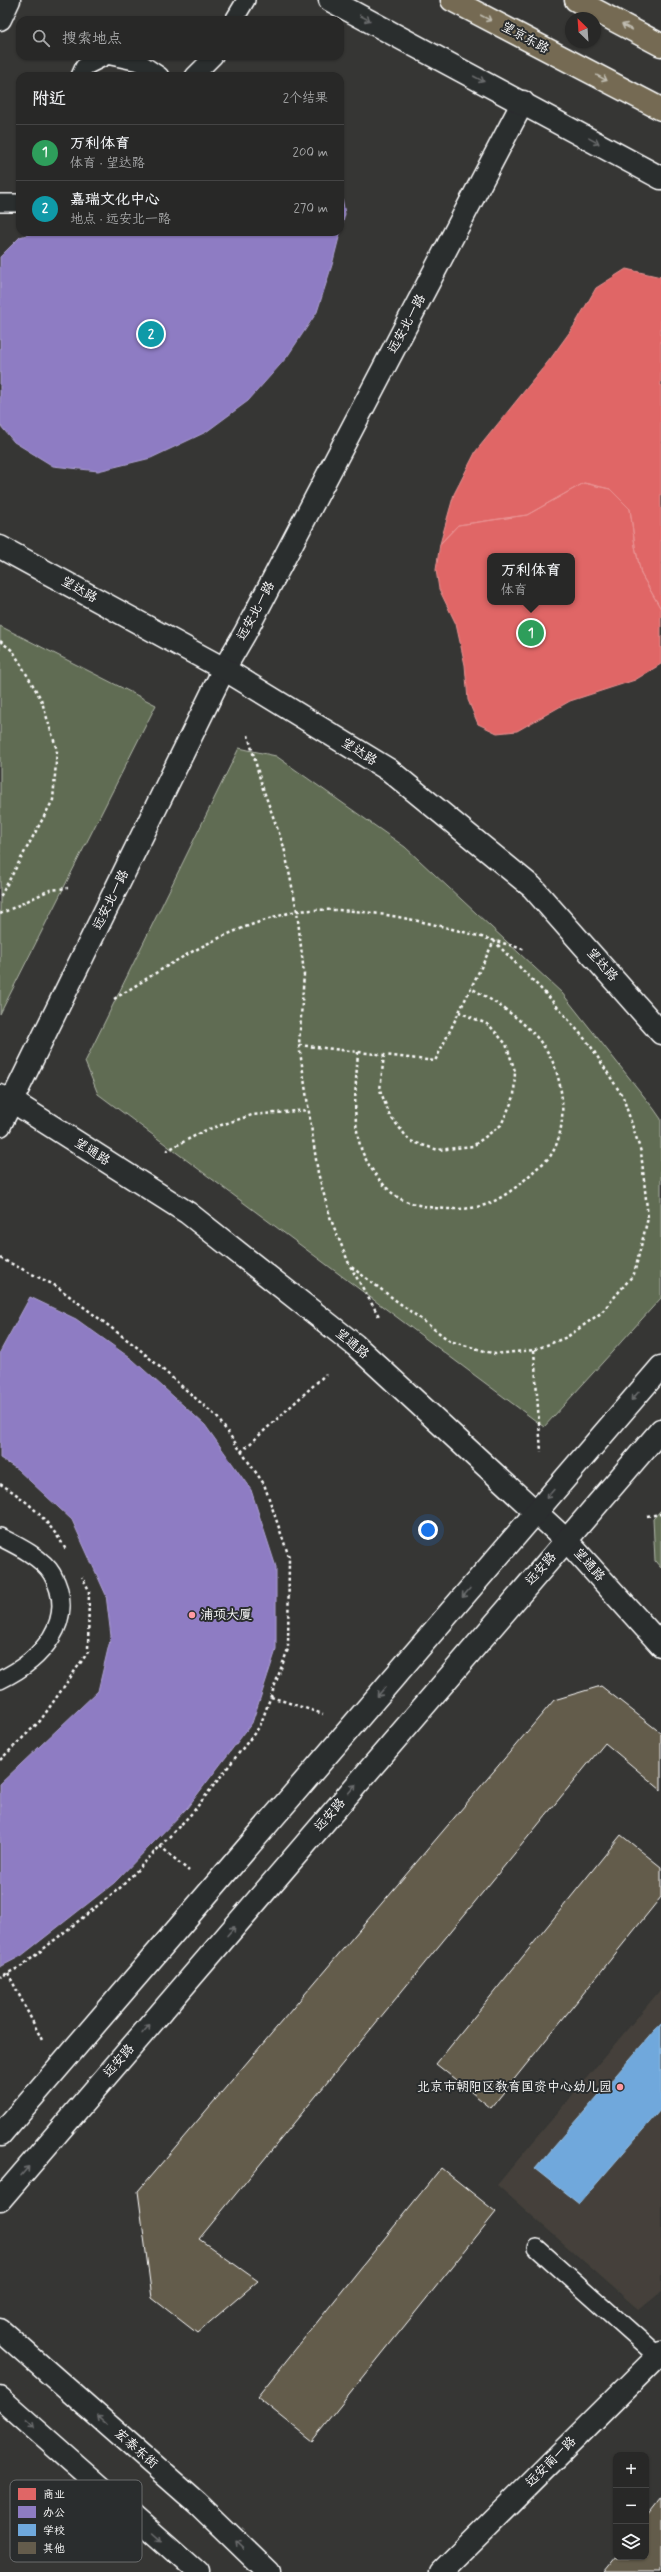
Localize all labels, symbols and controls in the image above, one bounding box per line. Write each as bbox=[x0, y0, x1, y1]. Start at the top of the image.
north arrow bbox=[565, 12, 601, 48]
one-way arrow bbox=[359, 15, 371, 23]
one-way arrow bbox=[480, 15, 492, 22]
search box bbox=[16, 16, 344, 60]
street label: 望京东路 bbox=[498, 18, 552, 58]
one-way arrow bbox=[621, 23, 633, 30]
icon: search bbox=[30, 27, 52, 49]
text: 搜索地点 bbox=[62, 29, 122, 49]
one-way arrow bbox=[596, 75, 608, 82]
one-way arrow bbox=[473, 76, 485, 84]
text: 附近 bbox=[32, 88, 66, 110]
text: 2个结果 bbox=[283, 90, 328, 107]
text: 万利体育 bbox=[70, 134, 130, 154]
one-way arrow bbox=[588, 138, 600, 146]
text: 1 bbox=[42, 144, 48, 161]
text: 200 m bbox=[293, 144, 328, 161]
text: 体育 · 望达路 bbox=[70, 155, 145, 172]
text: 嘉瑞文化中心 bbox=[70, 190, 160, 210]
text: 2 bbox=[42, 200, 48, 217]
text: 270 m bbox=[293, 200, 328, 217]
text: 地点 · 远安北一路 bbox=[70, 211, 171, 228]
street label: 远安北一路 bbox=[384, 291, 430, 357]
pin: 2 bbox=[138, 319, 164, 349]
popup bbox=[487, 553, 575, 605]
text: 万利体育 bbox=[501, 561, 561, 581]
street label: 望达路 bbox=[58, 573, 100, 607]
street label: 远安北一路 bbox=[233, 578, 279, 644]
text: 体育 bbox=[501, 582, 527, 599]
pin: 1 bbox=[518, 618, 544, 648]
street label: 望达路 bbox=[338, 734, 380, 770]
street label: 远安北一路 bbox=[89, 867, 133, 933]
street label: 望达路 bbox=[583, 945, 621, 985]
street label: 望通路 bbox=[71, 1134, 113, 1170]
street label: 望通路 bbox=[332, 1325, 372, 1363]
one-way arrow bbox=[631, 1391, 640, 1401]
one-way arrow bbox=[546, 1489, 555, 1500]
your location bbox=[418, 1520, 438, 1540]
street label: 望通路 bbox=[570, 1545, 608, 1585]
street label: 远安路 bbox=[522, 1549, 560, 1589]
one-way arrow bbox=[461, 1588, 470, 1598]
place label: 浦项大厦 bbox=[200, 1607, 252, 1624]
marker: 浦项大厦 bbox=[187, 1610, 197, 1620]
one-way arrow bbox=[377, 1686, 386, 1696]
one-way arrow bbox=[347, 1784, 356, 1795]
street label: 远安路 bbox=[311, 1795, 349, 1835]
one-way arrow bbox=[226, 1925, 235, 1936]
one-way arrow bbox=[142, 2024, 151, 2035]
street label: 远安路 bbox=[100, 2041, 138, 2081]
place label: 北京市朝阳区教育国资中心幼儿园 bbox=[417, 2079, 612, 2096]
marker: 北京市朝阳区教育国资中心幼儿园 bbox=[615, 2082, 625, 2092]
one-way arrow bbox=[21, 2165, 30, 2176]
one-way arrow bbox=[97, 2415, 108, 2424]
one-way arrow bbox=[24, 2419, 35, 2428]
street label: 宏泰东街 bbox=[111, 2426, 161, 2472]
street label: 远安南一路 bbox=[522, 2433, 580, 2491]
map controls bbox=[613, 2452, 649, 2560]
button: + bbox=[613, 2452, 649, 2488]
legend bbox=[10, 2480, 142, 2562]
text: 商业 bbox=[43, 2488, 65, 2502]
button: − bbox=[613, 2488, 649, 2524]
text: 办公 bbox=[43, 2506, 65, 2520]
text: 学校 bbox=[43, 2524, 65, 2538]
button: layers bbox=[613, 2524, 649, 2560]
one-way arrow bbox=[153, 2533, 164, 2542]
one-way arrow bbox=[235, 2540, 245, 2550]
text: 其他 bbox=[43, 2542, 65, 2556]

